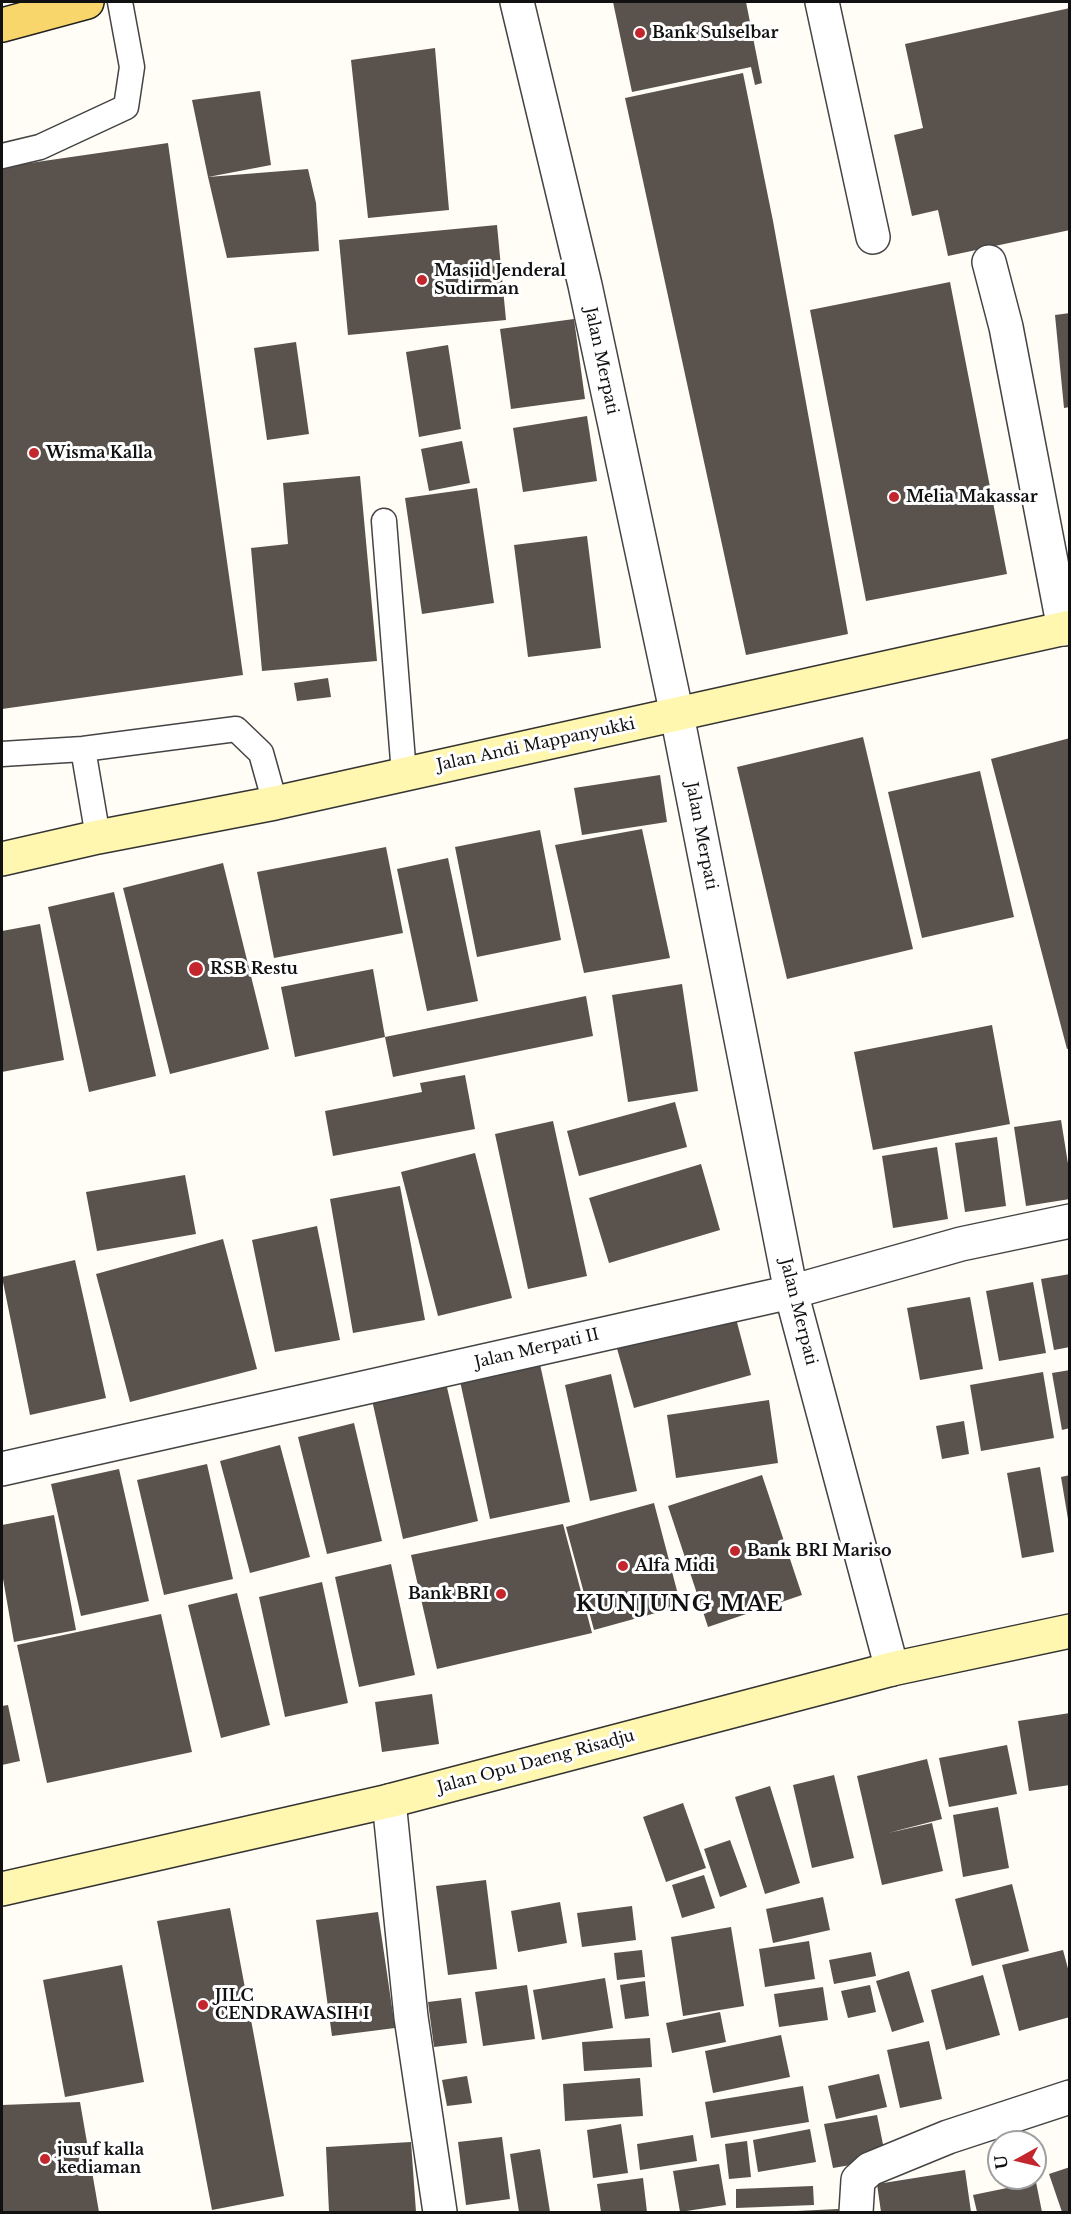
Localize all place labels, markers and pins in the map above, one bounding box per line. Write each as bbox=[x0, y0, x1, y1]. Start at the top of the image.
place label: Bank Sulselbar bbox=[652, 23, 778, 43]
marker: Bank Sulselbar bbox=[633, 26, 647, 40]
place label: Masjid Jenderal Sudirman bbox=[434, 261, 566, 299]
marker: Masjid Jenderal Sudirman bbox=[415, 273, 429, 287]
place label: Wisma Kalla bbox=[46, 443, 153, 463]
marker: Wisma Kalla bbox=[27, 446, 41, 460]
place label: Melia Makassar bbox=[906, 487, 1038, 507]
marker: Melia Makassar bbox=[887, 490, 901, 504]
place label: RSB Restu bbox=[210, 959, 298, 979]
marker: RSB Restu bbox=[187, 960, 205, 978]
place label: Bank BRI Mariso bbox=[747, 1541, 892, 1561]
marker: Bank BRI Mariso bbox=[728, 1544, 742, 1558]
place label: Alfa Midi bbox=[635, 1556, 715, 1576]
marker: Alfa Midi bbox=[616, 1559, 630, 1573]
place label: Bank BRI bbox=[408, 1584, 489, 1604]
marker: Bank BRI bbox=[494, 1587, 508, 1601]
place label: JILC CENDRAWASIH I bbox=[215, 1986, 370, 2024]
marker: JILC CENDRAWASIH I bbox=[196, 1998, 210, 2012]
place label: jusuf kalla kediaman bbox=[57, 2140, 144, 2178]
marker: jusuf kalla kediaman bbox=[38, 2152, 52, 2166]

